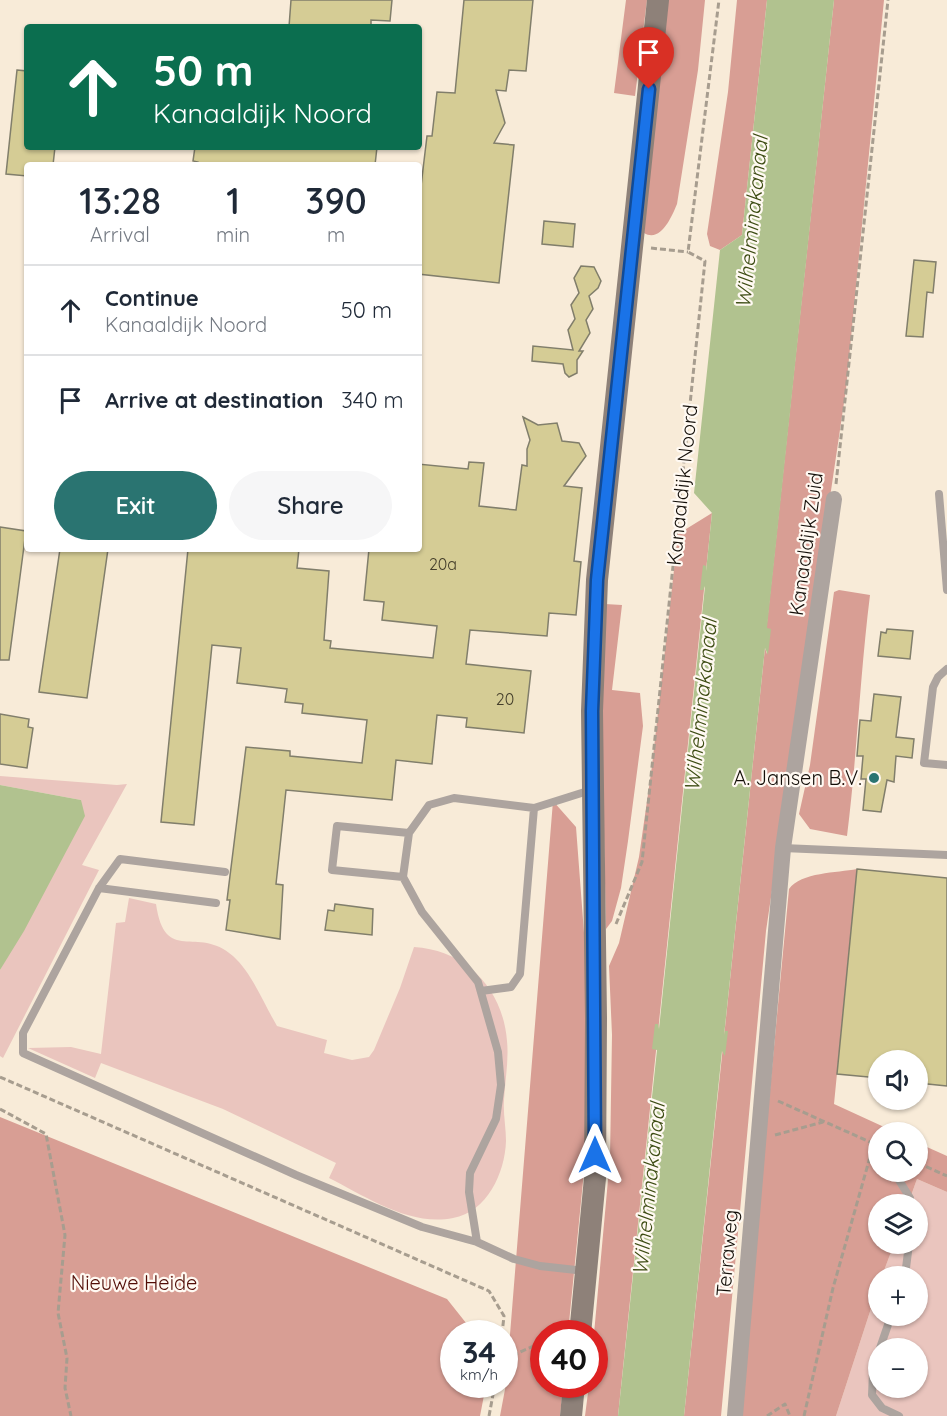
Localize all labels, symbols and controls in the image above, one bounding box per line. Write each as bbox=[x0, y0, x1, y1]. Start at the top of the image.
pin bbox=[623, 27, 674, 89]
icon: arrive bbox=[632, 36, 665, 69]
text: 50 m bbox=[153, 44, 253, 97]
icon: ahead bbox=[54, 48, 132, 126]
text: Kanaaldijk Noord bbox=[153, 96, 372, 130]
water label: Wilhelminakanaal bbox=[729, 132, 773, 309]
text: 13:28 bbox=[79, 178, 161, 223]
text: 1 bbox=[226, 178, 240, 223]
text: 390 bbox=[305, 178, 367, 223]
text: Arrival bbox=[90, 222, 150, 247]
text: min bbox=[216, 222, 250, 247]
text: m bbox=[327, 222, 345, 247]
text: Continue bbox=[105, 284, 199, 312]
icon: ahead bbox=[54, 294, 87, 327]
text: 50 m bbox=[341, 296, 392, 324]
text: Kanaaldijk Noord bbox=[105, 312, 267, 337]
icon: arrive bbox=[54, 384, 87, 417]
text: Arrive at destination bbox=[105, 386, 323, 414]
text: 340 m bbox=[341, 386, 404, 414]
street label: Kanaaldijk Noord bbox=[661, 403, 702, 567]
button: Exit bbox=[54, 471, 217, 540]
button: Share bbox=[229, 471, 392, 540]
street label: Kanaaldijk Zuid bbox=[783, 471, 828, 617]
house number: 20a bbox=[429, 554, 457, 574]
water label: Wilhelminakanaal bbox=[678, 615, 722, 792]
house number: 20 bbox=[496, 689, 514, 709]
place label: A. Jansen B.V. bbox=[734, 765, 862, 790]
marker: A. Jansen B.V. bbox=[867, 771, 881, 785]
map controls bbox=[868, 1050, 928, 1398]
button: sound bbox=[868, 1050, 928, 1110]
water label: Wilhelminakanaal bbox=[626, 1099, 670, 1276]
button: search bbox=[868, 1122, 928, 1182]
position arrow bbox=[563, 1123, 627, 1187]
button: layers bbox=[868, 1194, 928, 1254]
street label: Terraweg bbox=[710, 1209, 743, 1297]
button: + bbox=[868, 1266, 928, 1326]
park label: Nieuwe Heide bbox=[71, 1270, 197, 1295]
speed limit sign: 40 bbox=[530, 1320, 608, 1398]
text: 34 bbox=[462, 1333, 496, 1371]
button: − bbox=[868, 1338, 928, 1398]
text: km/h bbox=[460, 1365, 498, 1384]

